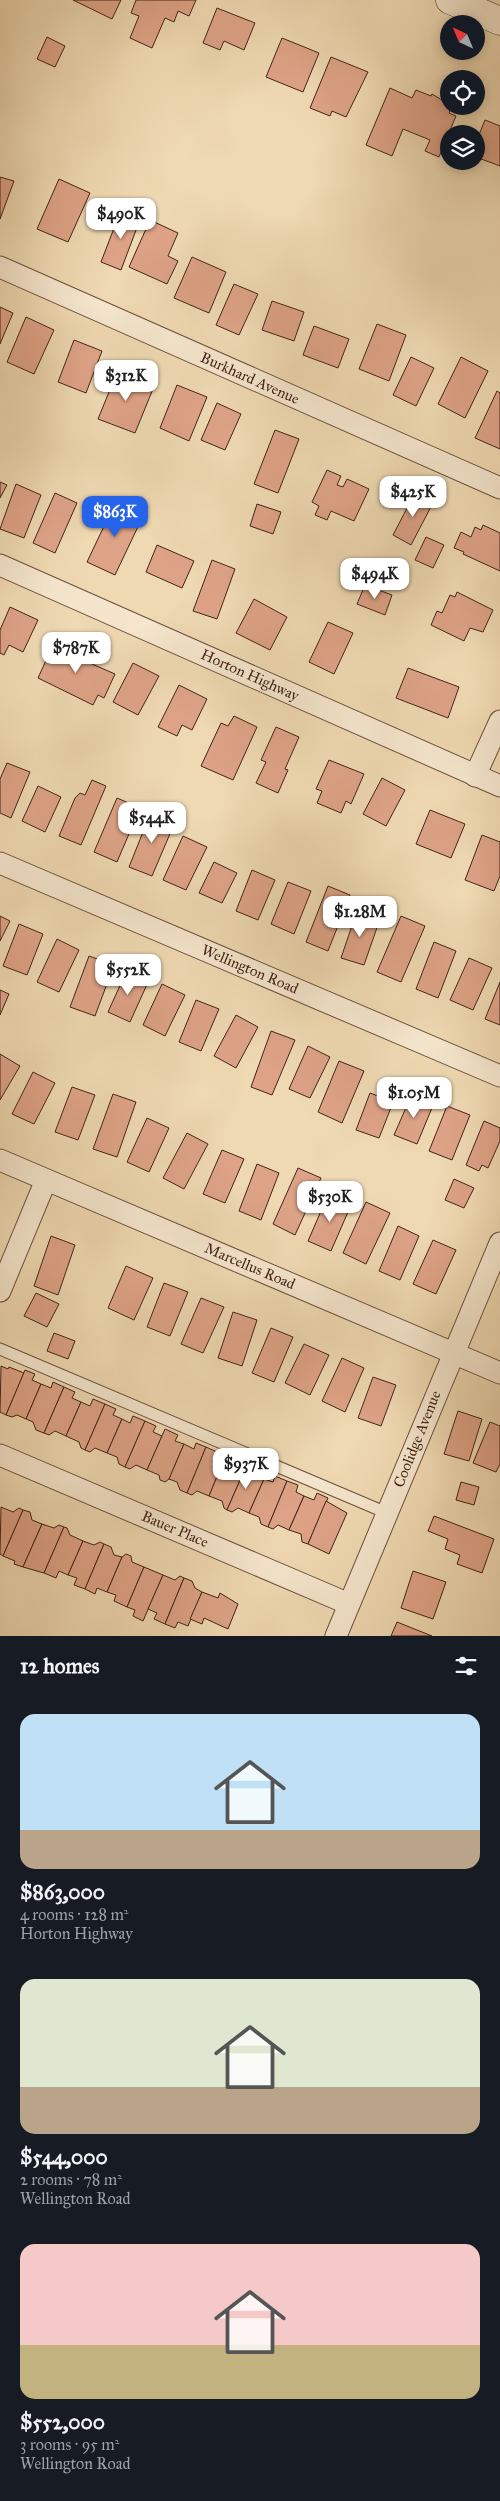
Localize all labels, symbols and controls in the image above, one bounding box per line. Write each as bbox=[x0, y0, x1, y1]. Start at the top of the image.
north arrow bbox=[440, 15, 485, 60]
map controls bbox=[440, 15, 485, 170]
button: locate bbox=[440, 70, 485, 115]
button: layers bbox=[440, 125, 485, 170]
pin: $490K bbox=[86, 198, 156, 240]
text: $490K bbox=[97, 204, 145, 223]
street label: Burkhard Avenue bbox=[198, 348, 302, 408]
pin: $312K bbox=[91, 360, 161, 402]
text: $312K bbox=[105, 366, 147, 385]
pin: $425K bbox=[378, 476, 448, 518]
text: $425K bbox=[390, 482, 436, 501]
pin: $863K bbox=[80, 496, 150, 538]
text: $863K bbox=[93, 502, 137, 521]
pin: $494K bbox=[340, 558, 410, 600]
text: $494K bbox=[351, 564, 399, 583]
pin: $787K bbox=[41, 632, 111, 674]
text: $787K bbox=[53, 638, 99, 657]
street label: Horton Highway bbox=[198, 645, 303, 705]
pin: $544K bbox=[117, 802, 187, 844]
text: $544K bbox=[129, 808, 175, 827]
pin: $1.28M bbox=[319, 896, 401, 938]
text: $1.28M bbox=[334, 902, 386, 921]
street label: Wellington Road bbox=[199, 940, 302, 998]
pin: $552K bbox=[93, 954, 163, 996]
text: $552K bbox=[106, 960, 150, 979]
pin: $1.05M bbox=[373, 1076, 455, 1119]
text: $1.05M bbox=[388, 1083, 440, 1102]
pin: $530K bbox=[295, 1180, 365, 1223]
text: $530K bbox=[308, 1187, 352, 1206]
street label: Marcellus Road bbox=[202, 1239, 298, 1293]
street label: Coolidge Avenue bbox=[389, 1388, 445, 1490]
pin: $937K bbox=[211, 1448, 281, 1490]
text: $937K bbox=[224, 1454, 268, 1473]
street label: Bauer Place bbox=[139, 1507, 211, 1551]
icon: filters bbox=[452, 1652, 480, 1680]
text: 12 homes bbox=[20, 1653, 99, 1679]
icon: home bbox=[205, 1747, 295, 1837]
text: $863,000 bbox=[20, 1879, 105, 1905]
text: 4 rooms · 128 m² bbox=[20, 1905, 129, 1924]
text: Horton Highway bbox=[20, 1924, 133, 1943]
icon: home bbox=[205, 2012, 295, 2102]
text: $544,000 bbox=[20, 2144, 108, 2170]
text: 2 rooms · 78 m² bbox=[20, 2170, 122, 2189]
text: Wellington Road bbox=[20, 2189, 130, 2208]
icon: home bbox=[205, 2277, 295, 2367]
text: $552,000 bbox=[20, 2409, 105, 2435]
text: 3 rooms · 95 m² bbox=[20, 2435, 119, 2454]
text: Wellington Road bbox=[20, 2454, 130, 2473]

